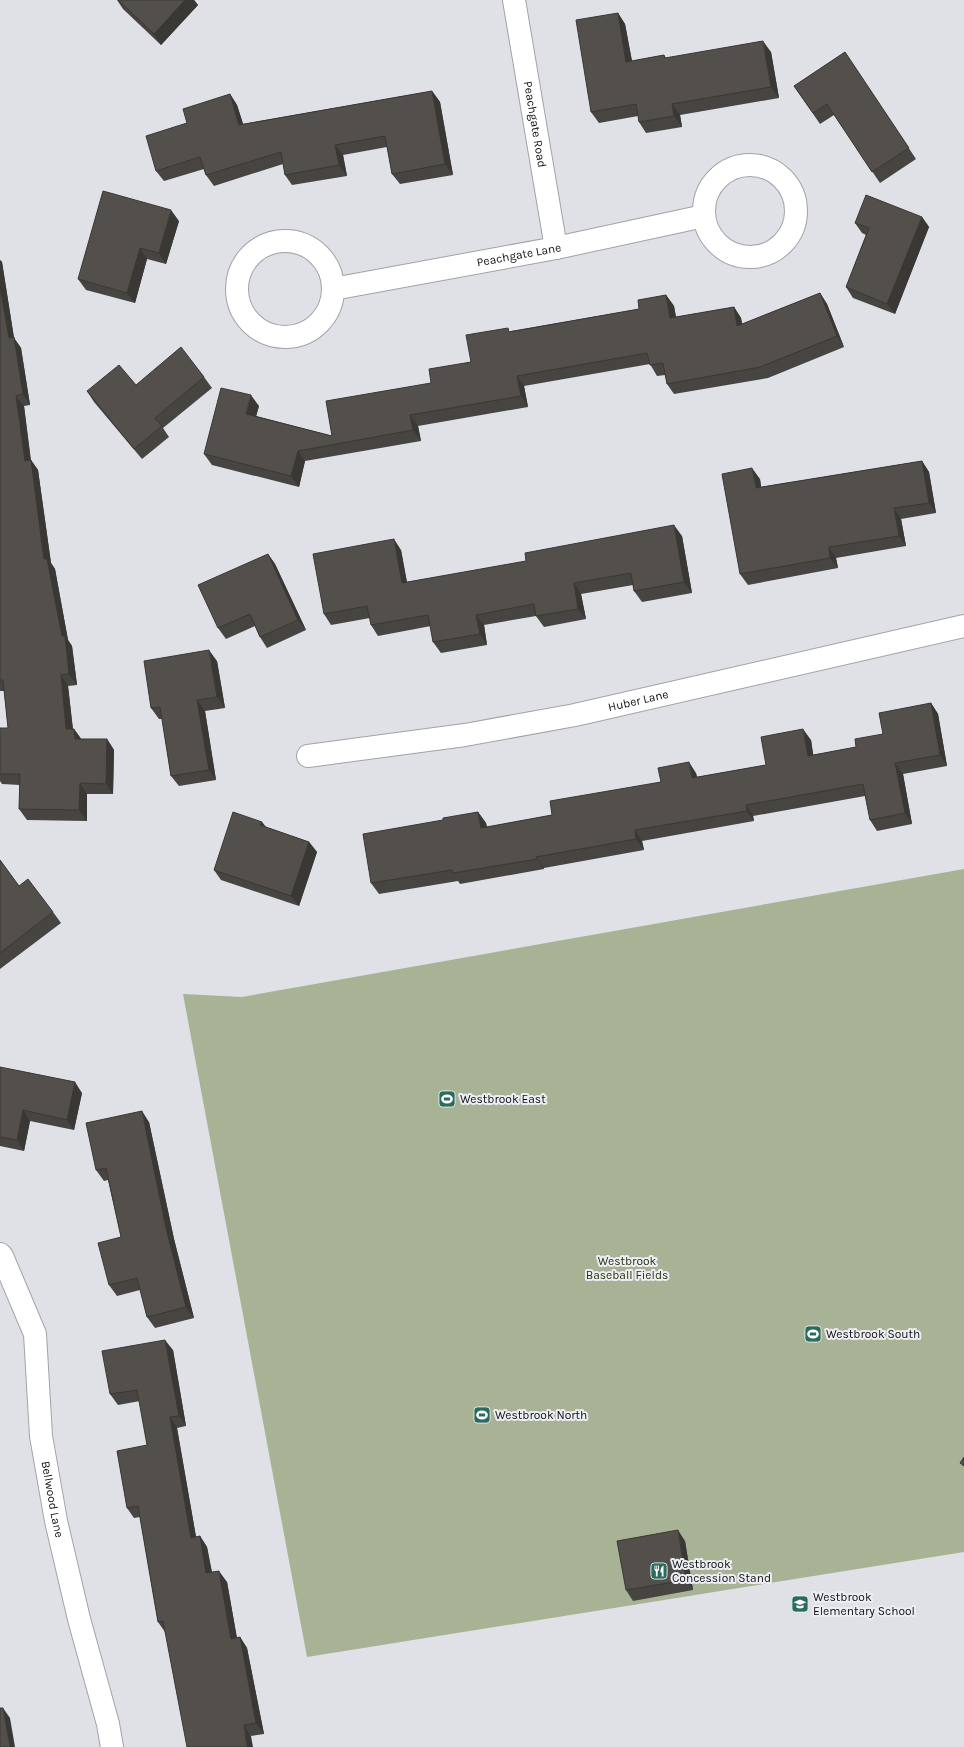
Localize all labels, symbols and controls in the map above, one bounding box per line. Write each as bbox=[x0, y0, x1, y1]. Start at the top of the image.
street label: Peachgate Road bbox=[521, 80, 549, 169]
street label: Peachgate Lane bbox=[476, 240, 562, 269]
street label: Huber Lane bbox=[607, 687, 670, 714]
sports icon: Westbrook East bbox=[437, 1089, 457, 1109]
place label: Westbrook East bbox=[460, 1092, 546, 1106]
park label: Westbrook Baseball Fields bbox=[586, 1254, 668, 1282]
sports icon: Westbrook South bbox=[803, 1324, 823, 1344]
place label: Westbrook South bbox=[826, 1327, 920, 1341]
sports icon: Westbrook North bbox=[472, 1405, 492, 1425]
place label: Westbrook North bbox=[495, 1408, 587, 1422]
street label: Bellwood Lane bbox=[39, 1460, 67, 1539]
place label: Westbrook Concession Stand bbox=[672, 1557, 771, 1585]
restaurant icon: Westbrook Concession Stand bbox=[649, 1561, 669, 1581]
place label: Westbrook Elementary School bbox=[813, 1590, 915, 1618]
school or university icon: Westbrook Elementary School bbox=[790, 1594, 810, 1614]

